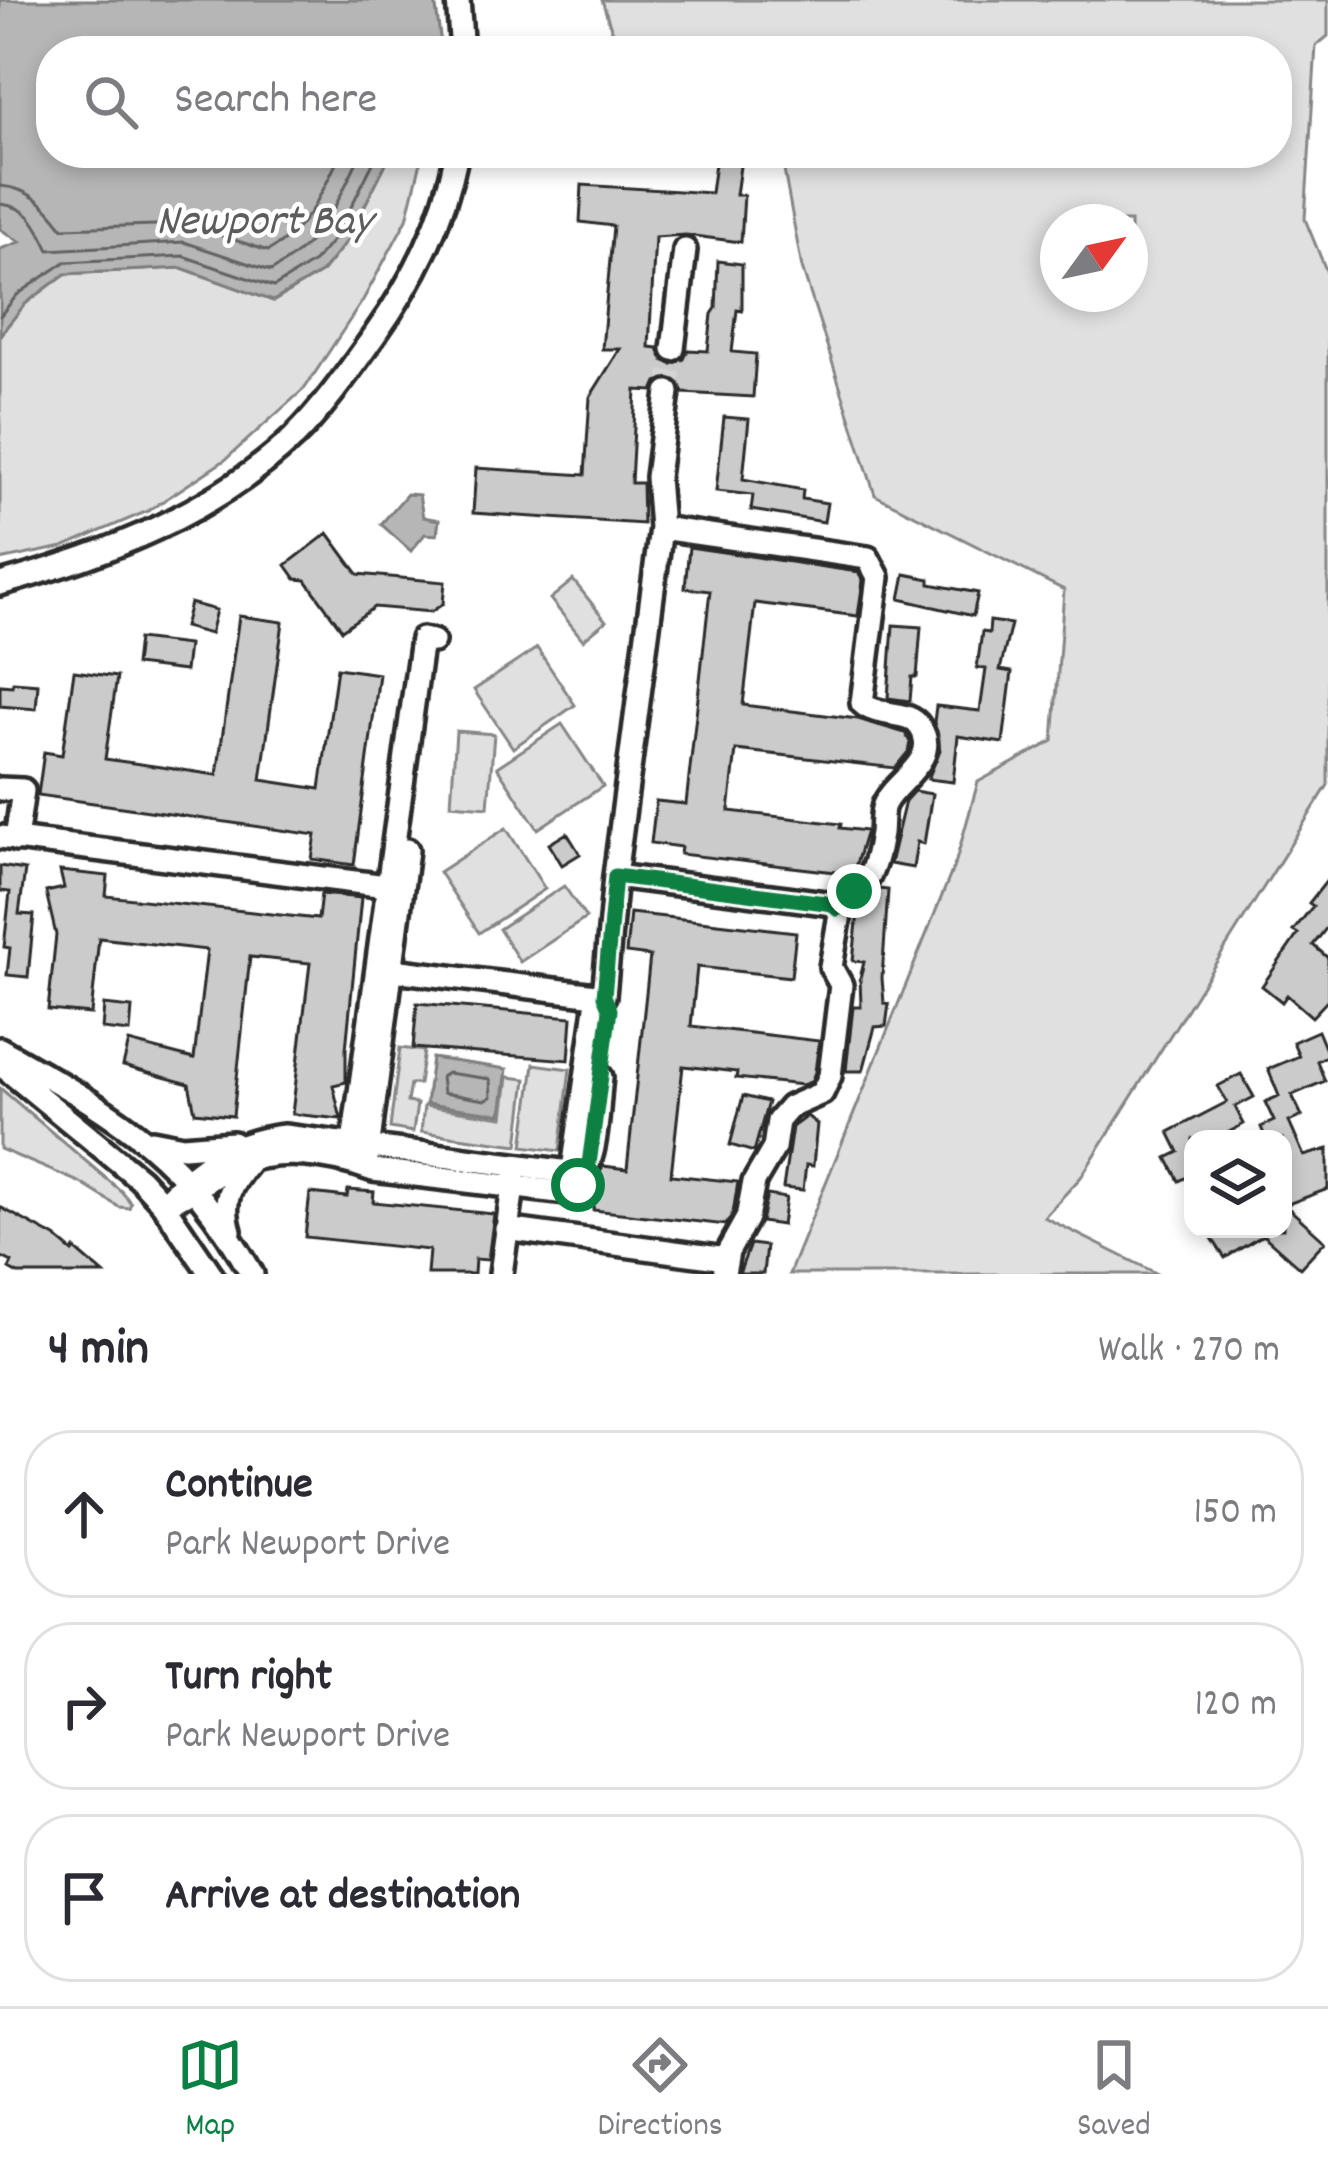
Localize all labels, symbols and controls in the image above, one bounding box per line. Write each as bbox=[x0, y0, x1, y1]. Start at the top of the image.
search box bbox=[36, 36, 1292, 168]
icon: search bbox=[78, 69, 144, 135]
text: Search here bbox=[174, 70, 377, 134]
water label: Newport Bay bbox=[156, 192, 378, 256]
north arrow bbox=[1040, 204, 1148, 312]
route end bbox=[827, 864, 881, 918]
map controls bbox=[1184, 1130, 1292, 1238]
button: layers bbox=[1184, 1130, 1292, 1238]
route start bbox=[551, 1158, 605, 1212]
text: 4 min bbox=[48, 1316, 149, 1388]
text: Walk · 270 m bbox=[1098, 1325, 1280, 1380]
text: Continue bbox=[165, 1455, 313, 1519]
icon: ahead bbox=[51, 1481, 117, 1547]
text: 150 m bbox=[1193, 1487, 1277, 1542]
text: Park Newport Drive bbox=[165, 1519, 450, 1574]
text: Turn right bbox=[165, 1647, 332, 1711]
icon: right bbox=[51, 1673, 117, 1739]
text: 120 m bbox=[1194, 1679, 1277, 1734]
text: Park Newport Drive bbox=[165, 1711, 450, 1766]
icon: arrive bbox=[51, 1865, 117, 1931]
text: Arrive at destination bbox=[165, 1866, 520, 1930]
tab: Map bbox=[177, 2032, 243, 2151]
tab: Directions bbox=[598, 2032, 723, 2151]
tab: Saved bbox=[1077, 2032, 1151, 2151]

